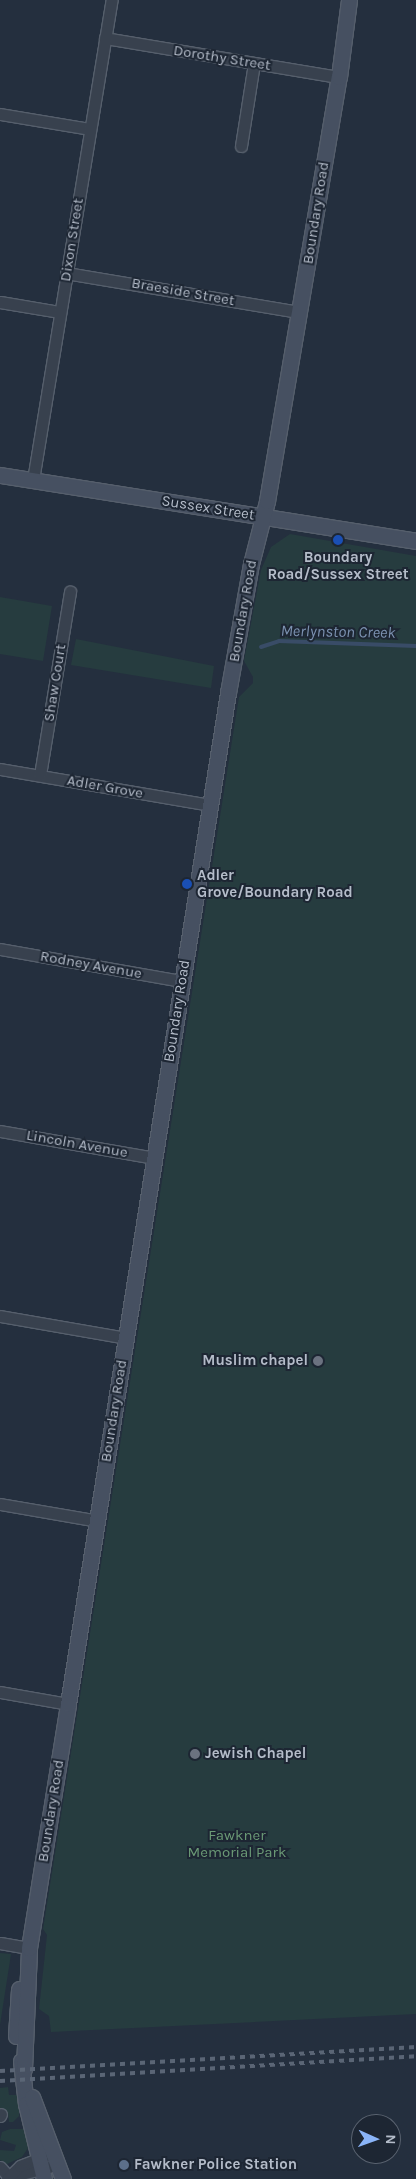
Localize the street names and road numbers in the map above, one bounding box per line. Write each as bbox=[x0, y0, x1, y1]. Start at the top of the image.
street label: Dorothy Street bbox=[172, 41, 272, 75]
street label: Boundary Road bbox=[299, 161, 333, 265]
street label: Dixon Street bbox=[57, 197, 87, 283]
street label: Braeside Street bbox=[130, 274, 236, 310]
street label: Sussex Street bbox=[160, 492, 256, 524]
street label: Boundary Road bbox=[225, 559, 261, 663]
street label: Shaw Court bbox=[40, 643, 70, 723]
street label: Adler Grove bbox=[66, 771, 144, 803]
street label: Rodney Avenue bbox=[39, 947, 143, 983]
street label: Boundary Road bbox=[160, 959, 194, 1063]
street label: Lincoln Avenue bbox=[25, 1126, 129, 1162]
street label: Boundary Road bbox=[97, 1359, 131, 1463]
street label: Boundary Road bbox=[34, 1759, 68, 1863]

